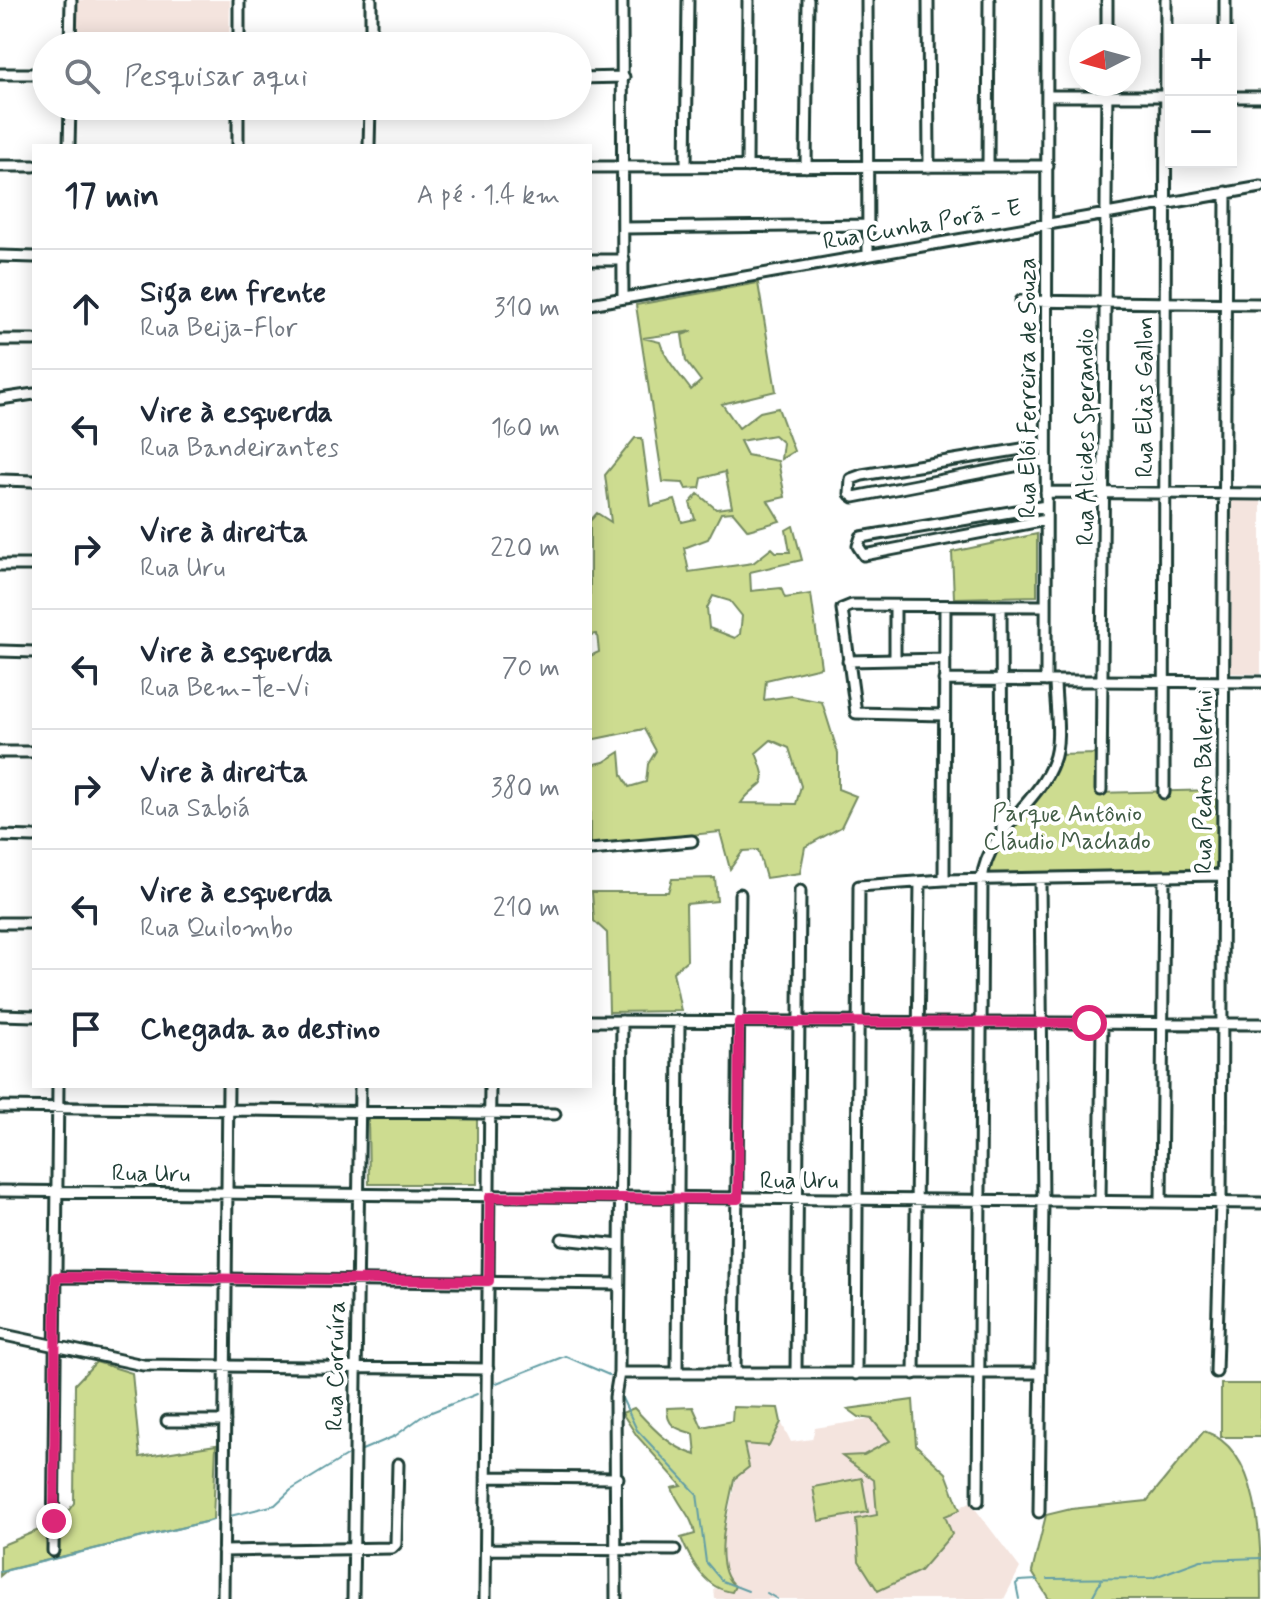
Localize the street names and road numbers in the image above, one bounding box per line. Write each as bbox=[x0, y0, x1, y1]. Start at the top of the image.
street label: Rua Cunha Porã - E bbox=[821, 193, 1024, 258]
street label: Rua Elói Ferreira de Souza bbox=[1013, 257, 1044, 519]
street label: Rua Elias Gallon bbox=[1130, 316, 1161, 478]
street label: Rua Alcides Sperandio bbox=[1071, 328, 1102, 546]
street label: Rua Pedro Balerini bbox=[1189, 690, 1220, 874]
street label: Rua Uru bbox=[111, 1158, 191, 1191]
street label: Rua Uru bbox=[760, 1166, 838, 1197]
street label: Rua Corruíra bbox=[320, 1301, 353, 1431]

